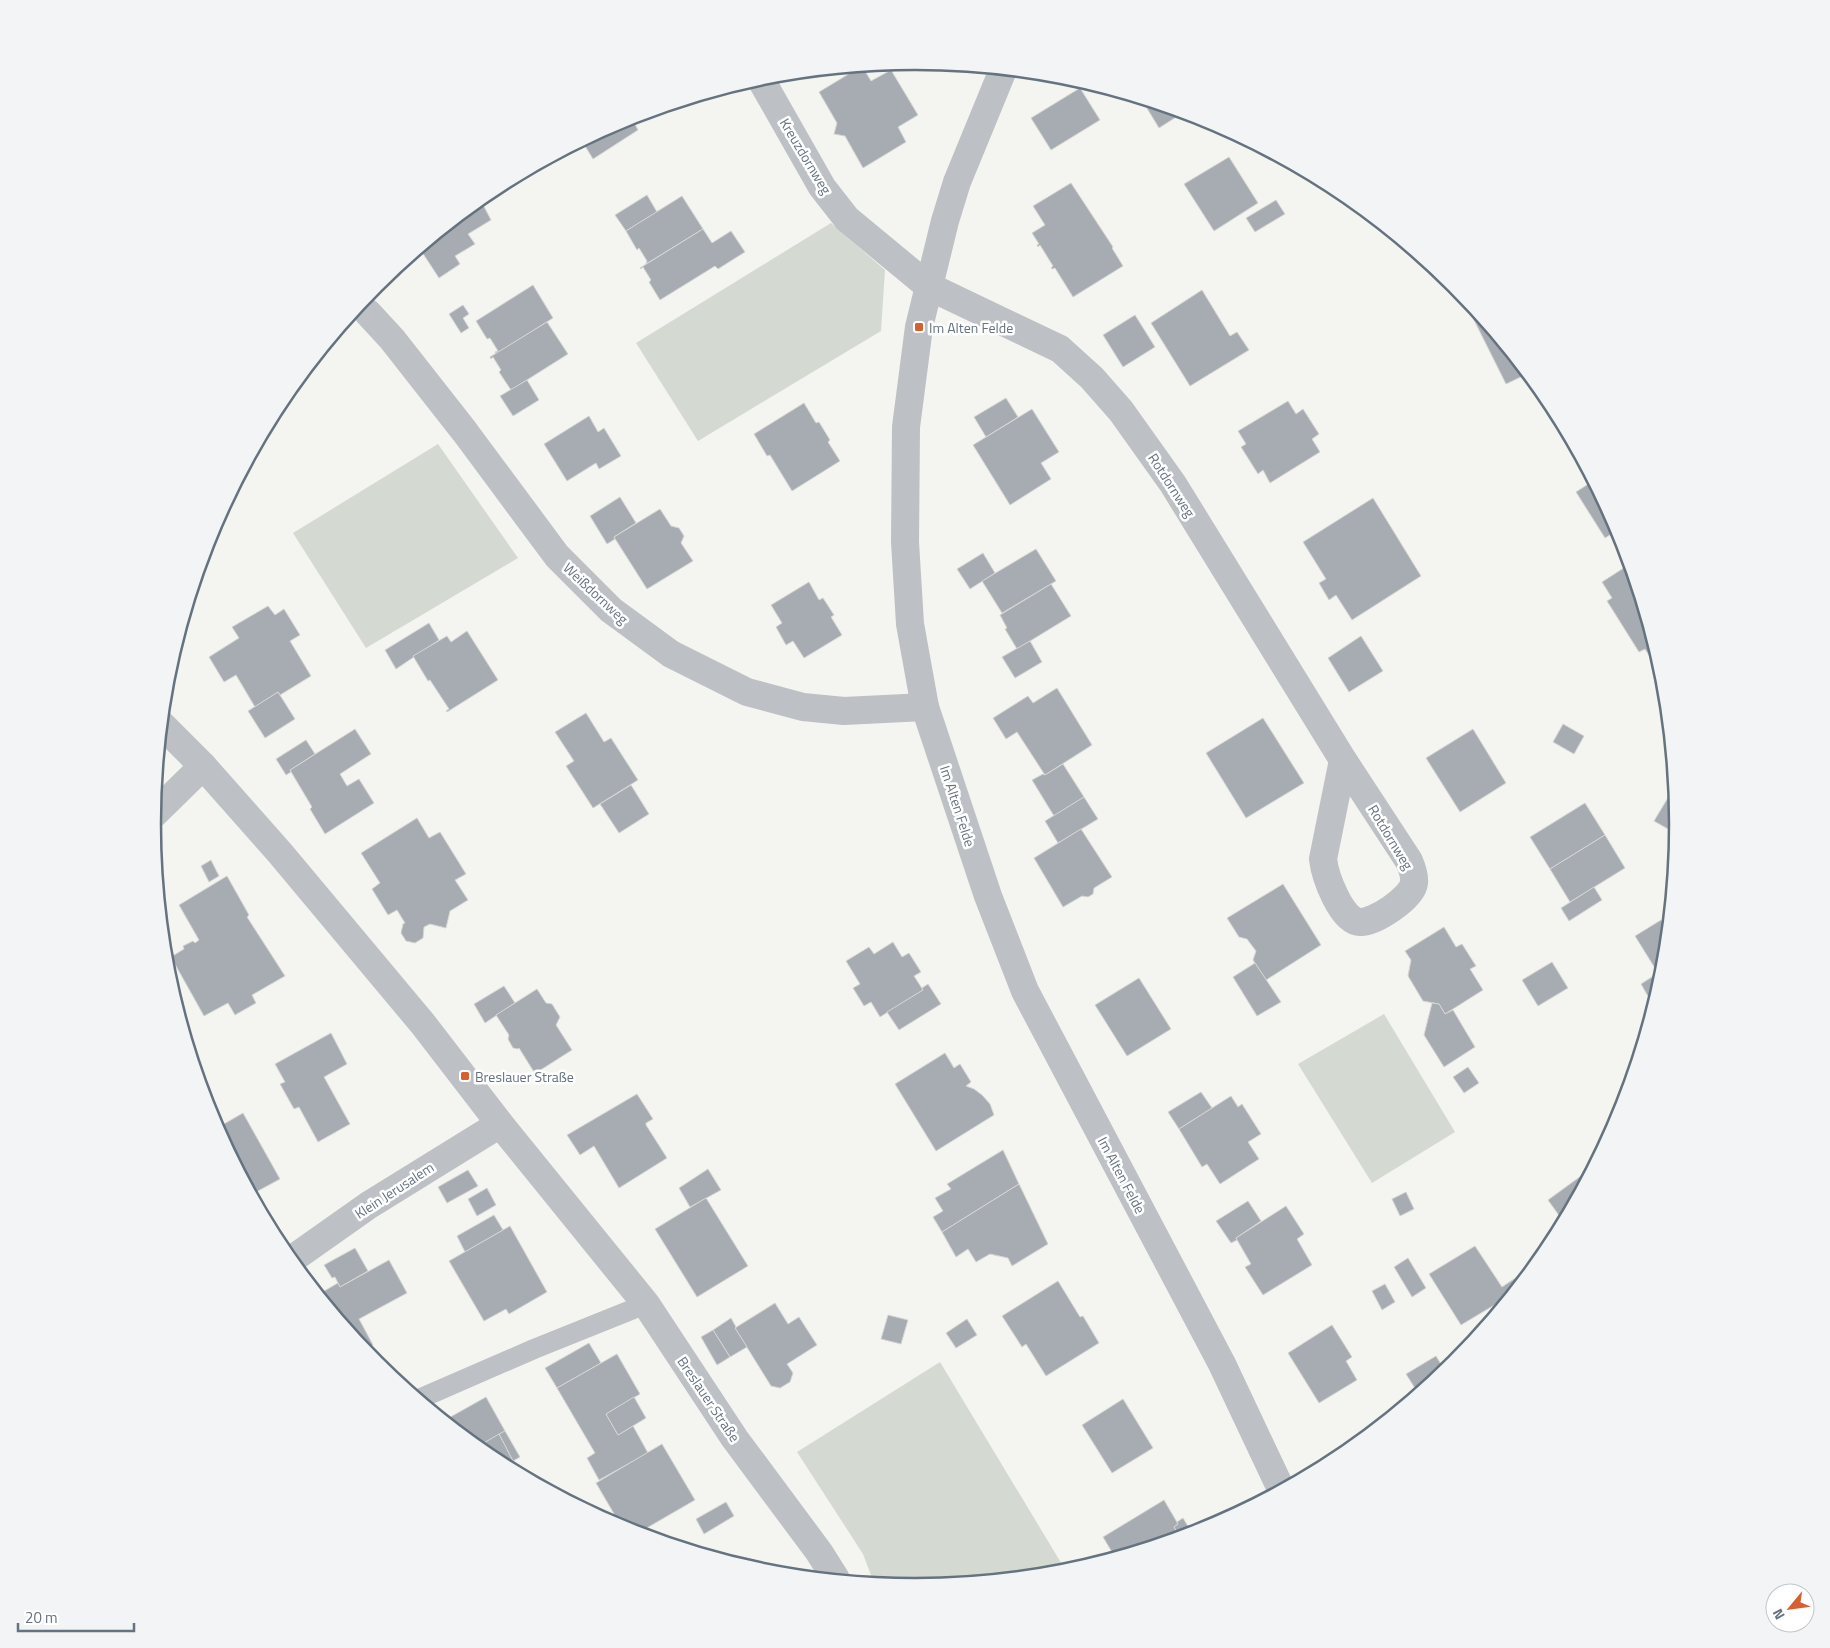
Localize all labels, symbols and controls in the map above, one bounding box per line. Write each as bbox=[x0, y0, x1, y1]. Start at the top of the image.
street label: Kreuzdornweg bbox=[775, 114, 837, 198]
place label: Im Alten Felde bbox=[929, 317, 1013, 338]
marker: Im Alten Felde bbox=[913, 321, 925, 333]
street label: Rotdornweg bbox=[1143, 449, 1201, 521]
street label: Weißdornweg bbox=[559, 557, 633, 629]
street label: Im Alten Felde bbox=[935, 763, 981, 849]
street label: Rotdornweg bbox=[1363, 800, 1419, 874]
place label: Breslauer Straße bbox=[475, 1066, 574, 1087]
marker: Breslauer Straße bbox=[459, 1070, 471, 1082]
street label: Im Alten Felde bbox=[1093, 1133, 1151, 1217]
street label: Klein Jerusalem bbox=[350, 1156, 438, 1224]
street label: Breslauer Straße bbox=[673, 1352, 745, 1446]
north arrow bbox=[1765, 1583, 1815, 1633]
scale bar bbox=[18, 1600, 134, 1632]
text: N bbox=[1767, 1605, 1790, 1624]
text: 20 m bbox=[25, 1606, 58, 1629]

